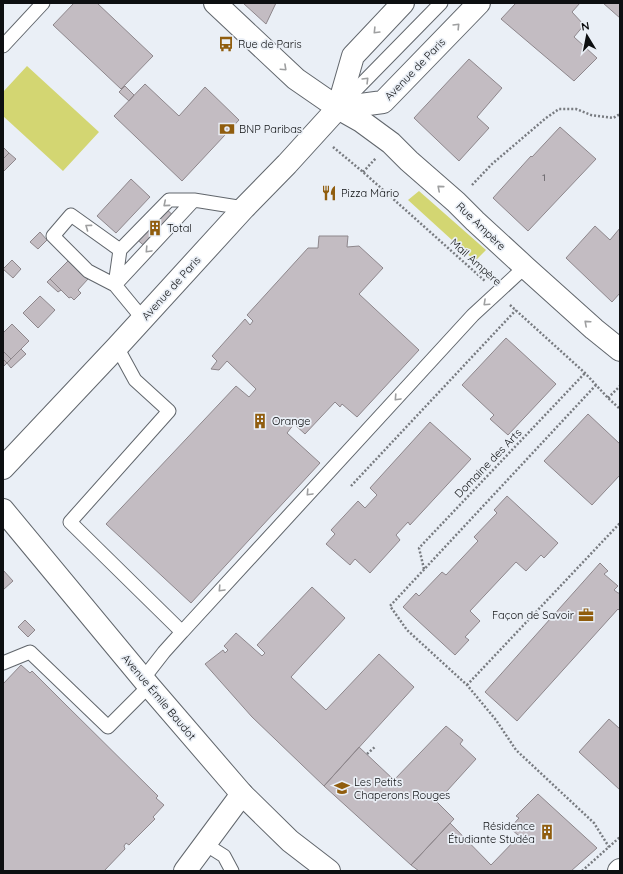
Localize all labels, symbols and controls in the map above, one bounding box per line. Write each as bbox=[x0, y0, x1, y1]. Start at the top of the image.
north arrow bbox=[567, 16, 607, 56]
text: N bbox=[580, 19, 590, 34]
one-way arrow bbox=[452, 23, 460, 31]
one-way arrow bbox=[373, 26, 381, 34]
bus stop icon: Rue de Paris bbox=[217, 35, 235, 53]
street label: Avenue de Paris bbox=[382, 35, 448, 103]
place label: Rue de Paris bbox=[238, 37, 302, 51]
one-way arrow bbox=[280, 63, 287, 70]
one-way arrow bbox=[361, 77, 369, 85]
bank icon: BNP Paribas bbox=[218, 120, 236, 138]
place label: BNP Paribas bbox=[239, 122, 302, 136]
house number: 1 bbox=[542, 172, 546, 183]
restaurant icon: Pizza Mario bbox=[320, 184, 338, 202]
one-way arrow bbox=[437, 185, 445, 192]
place label: Pizza Mario bbox=[341, 186, 399, 200]
street label: Rue Ampère bbox=[453, 199, 509, 253]
one-way arrow bbox=[163, 200, 170, 207]
building icon: Total bbox=[146, 219, 164, 237]
place label: Total bbox=[167, 221, 192, 235]
one-way arrow bbox=[85, 224, 92, 232]
street label: Mail Ampère bbox=[448, 235, 504, 289]
one-way arrow bbox=[146, 245, 153, 252]
street label: Avenue de Paris bbox=[139, 253, 203, 323]
one-way arrow bbox=[483, 298, 491, 306]
one-way arrow bbox=[584, 320, 592, 328]
one-way arrow bbox=[395, 393, 402, 400]
building icon: Orange bbox=[251, 412, 269, 430]
place label: Orange bbox=[272, 414, 310, 428]
street label: Domaine des Arts bbox=[451, 425, 525, 501]
one-way arrow bbox=[306, 488, 314, 496]
one-way arrow bbox=[218, 584, 226, 592]
office icon: Façon de Savoir bbox=[577, 606, 595, 624]
place label: Façon de Savoir bbox=[492, 608, 575, 622]
street label: Avenue Émile Baudot bbox=[119, 651, 199, 743]
place label: Les Petits Chaperons Rouges bbox=[354, 775, 450, 802]
school or university icon: Les Petits Chaperons Rouges bbox=[333, 779, 351, 797]
place label: Résidence Étudiante Studéa bbox=[448, 819, 535, 846]
building icon: Résidence Étudiante Studéa bbox=[538, 823, 556, 841]

